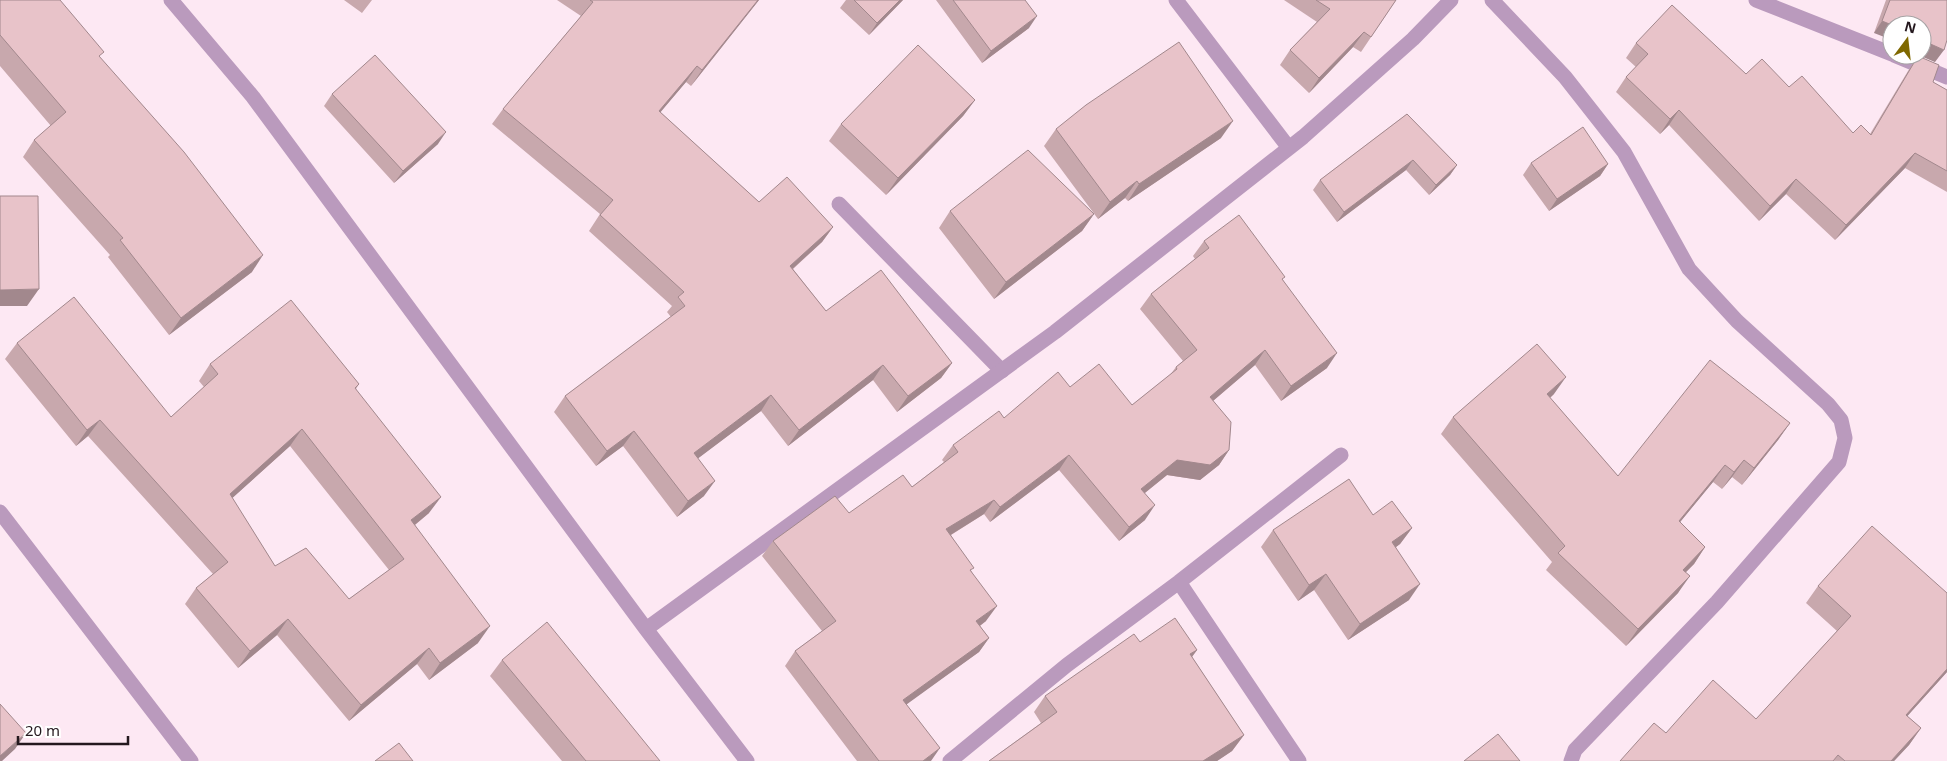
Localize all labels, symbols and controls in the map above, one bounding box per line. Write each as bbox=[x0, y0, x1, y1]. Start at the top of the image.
north arrow bbox=[1882, 15, 1932, 65]
text: N bbox=[1903, 16, 1918, 38]
scale bar bbox=[18, 714, 128, 746]
text: 20 m bbox=[25, 720, 60, 740]

